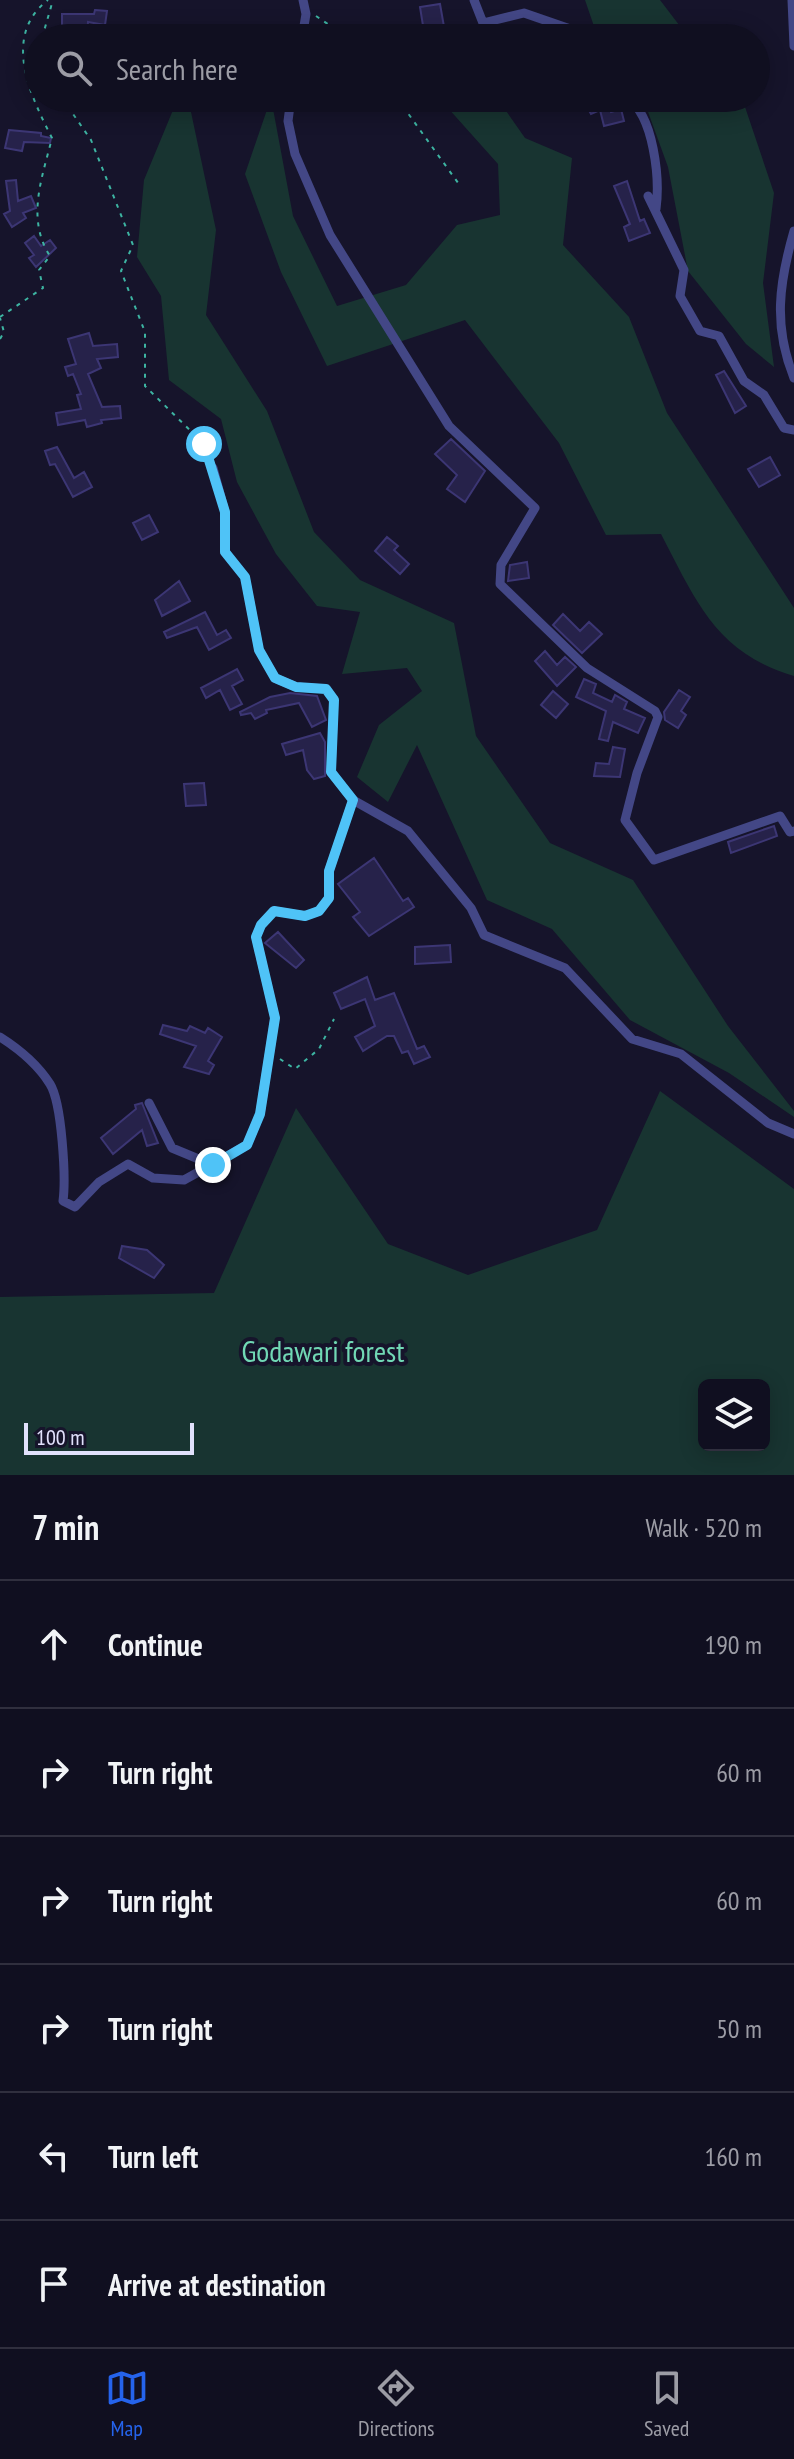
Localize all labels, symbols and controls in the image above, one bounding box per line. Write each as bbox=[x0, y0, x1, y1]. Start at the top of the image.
search box bbox=[24, 24, 770, 112]
icon: search bbox=[52, 46, 96, 90]
text: Search here bbox=[116, 49, 238, 88]
route start bbox=[186, 426, 222, 462]
route end bbox=[195, 1147, 231, 1183]
park label: Godawari forest bbox=[242, 1331, 405, 1370]
map controls bbox=[698, 1379, 770, 1451]
button: layers bbox=[698, 1379, 770, 1451]
scale bar bbox=[24, 1419, 194, 1455]
text: 100 m bbox=[36, 1423, 85, 1451]
text: 7 min bbox=[32, 1505, 99, 1549]
text: Walk · 520 m bbox=[645, 1511, 762, 1544]
icon: ahead bbox=[32, 1622, 76, 1666]
text: Continue bbox=[108, 1625, 203, 1664]
text: 190 m bbox=[704, 1628, 762, 1661]
icon: right bbox=[32, 1750, 76, 1794]
text: Turn right bbox=[108, 1753, 212, 1792]
text: 60 m bbox=[716, 1756, 762, 1789]
icon: right bbox=[32, 1878, 76, 1922]
text: Turn right bbox=[108, 1881, 212, 1920]
text: 60 m bbox=[716, 1884, 762, 1917]
icon: right bbox=[32, 2006, 76, 2050]
text: Turn right bbox=[108, 2009, 212, 2048]
text: 50 m bbox=[716, 2012, 762, 2045]
icon: left bbox=[32, 2134, 76, 2178]
text: Turn left bbox=[108, 2137, 198, 2176]
text: 160 m bbox=[704, 2140, 762, 2173]
icon: arrive bbox=[32, 2262, 76, 2306]
text: Arrive at destination bbox=[108, 2265, 326, 2304]
tab: Map bbox=[105, 2366, 149, 2442]
tab: Directions bbox=[358, 2366, 435, 2442]
tab: Saved bbox=[644, 2366, 689, 2442]

